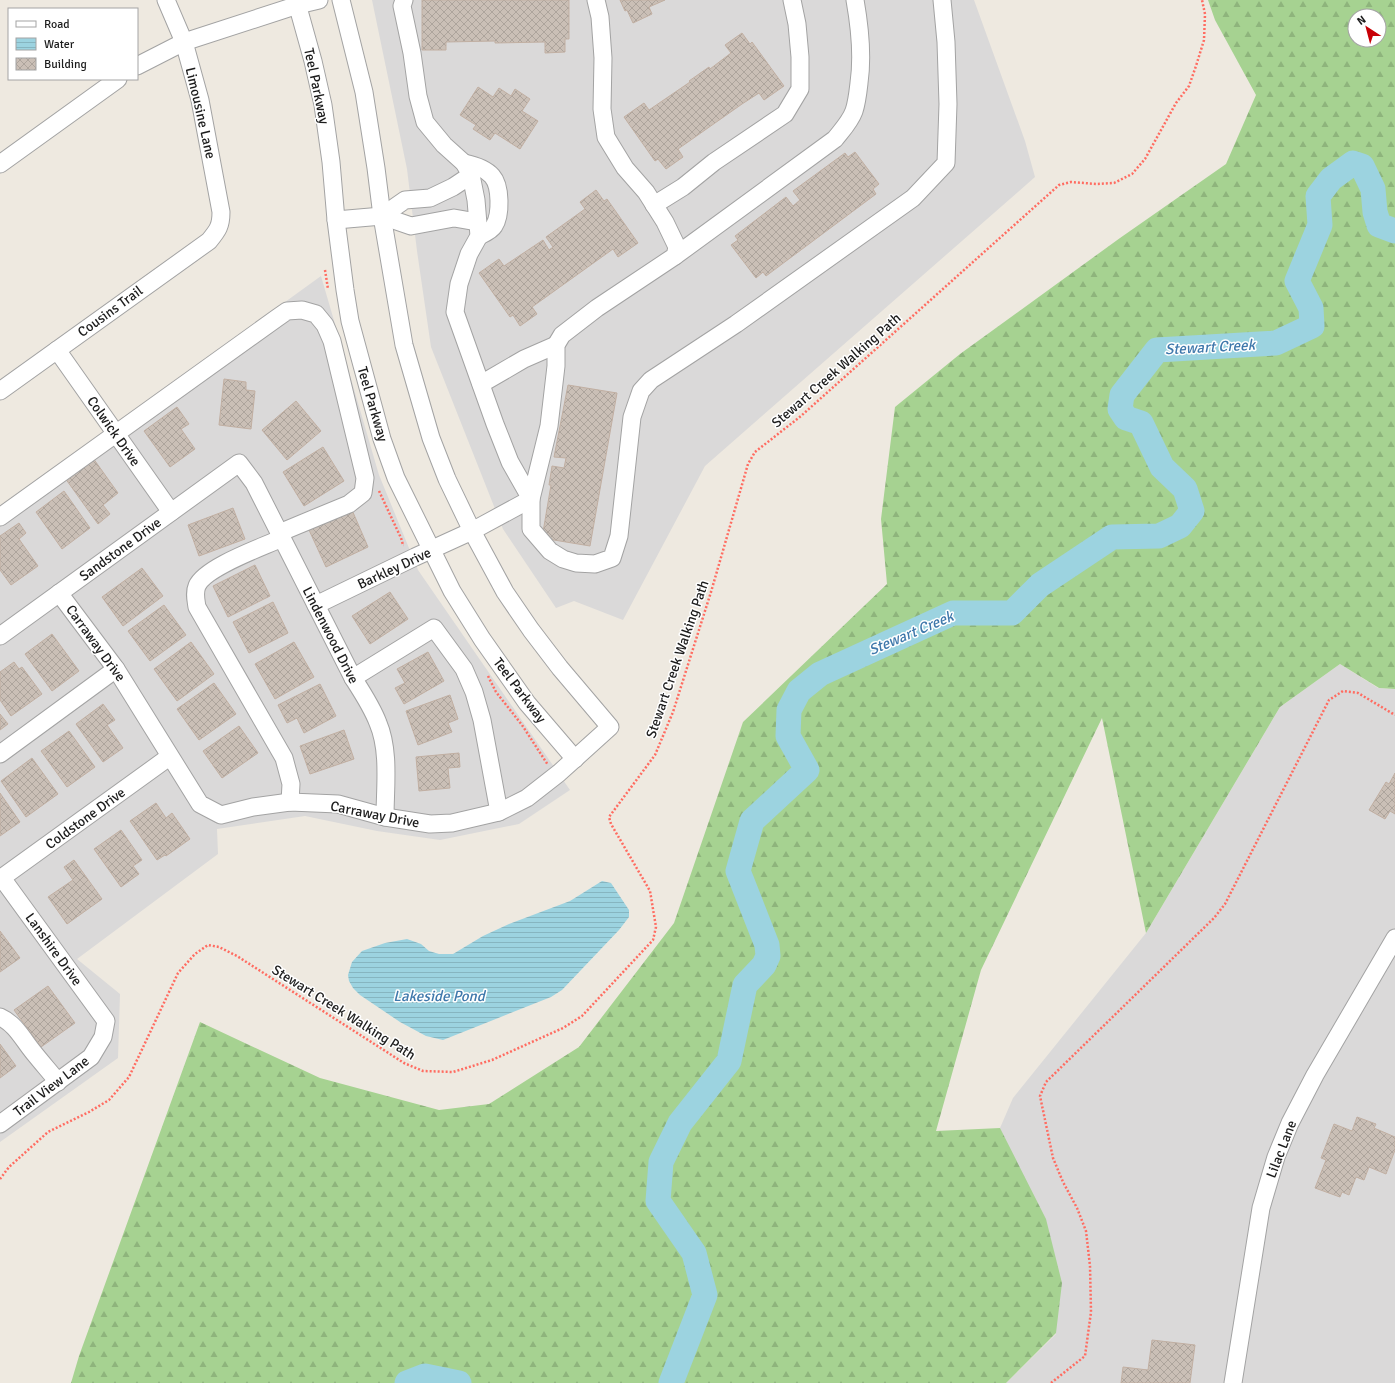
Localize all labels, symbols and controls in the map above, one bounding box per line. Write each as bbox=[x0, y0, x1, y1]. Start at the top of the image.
legend bbox=[8, 8, 138, 80]
north arrow bbox=[1347, 8, 1387, 48]
text: N bbox=[1354, 13, 1368, 28]
text: Road bbox=[44, 17, 70, 32]
text: Water bbox=[44, 37, 75, 52]
street label: Teel Parkway bbox=[300, 47, 333, 126]
text: Building bbox=[44, 57, 87, 72]
street label: Limousine Lane bbox=[182, 66, 219, 161]
street label: Cousins Trail bbox=[74, 282, 146, 341]
street label: Stewart Creek Walking Path bbox=[768, 310, 905, 431]
water label: Stewart Creek bbox=[1164, 336, 1257, 358]
street label: Teel Parkway bbox=[354, 365, 391, 444]
street label: Colwick Drive bbox=[83, 393, 144, 470]
street label: Sandstone Drive bbox=[76, 514, 165, 585]
street label: Barkley Drive bbox=[355, 544, 434, 593]
street label: Stewart Creek Walking Path bbox=[642, 578, 713, 740]
street label: Lindenwood Drive bbox=[299, 584, 362, 687]
street label: Carraway Drive bbox=[62, 602, 129, 685]
water label: Stewart Creek bbox=[866, 606, 957, 659]
street label: Teel Parkway bbox=[490, 654, 550, 727]
street label: Coldstone Drive bbox=[42, 784, 128, 853]
street label: Carraway Drive bbox=[329, 798, 421, 831]
street label: Lanshire Drive bbox=[22, 910, 86, 989]
street label: Stewart Creek Walking Path bbox=[269, 961, 419, 1064]
water label: Lakeside Pond bbox=[393, 987, 487, 1005]
street label: Trail View Lane bbox=[10, 1052, 92, 1120]
street label: Lilac Lane bbox=[1263, 1118, 1300, 1181]

